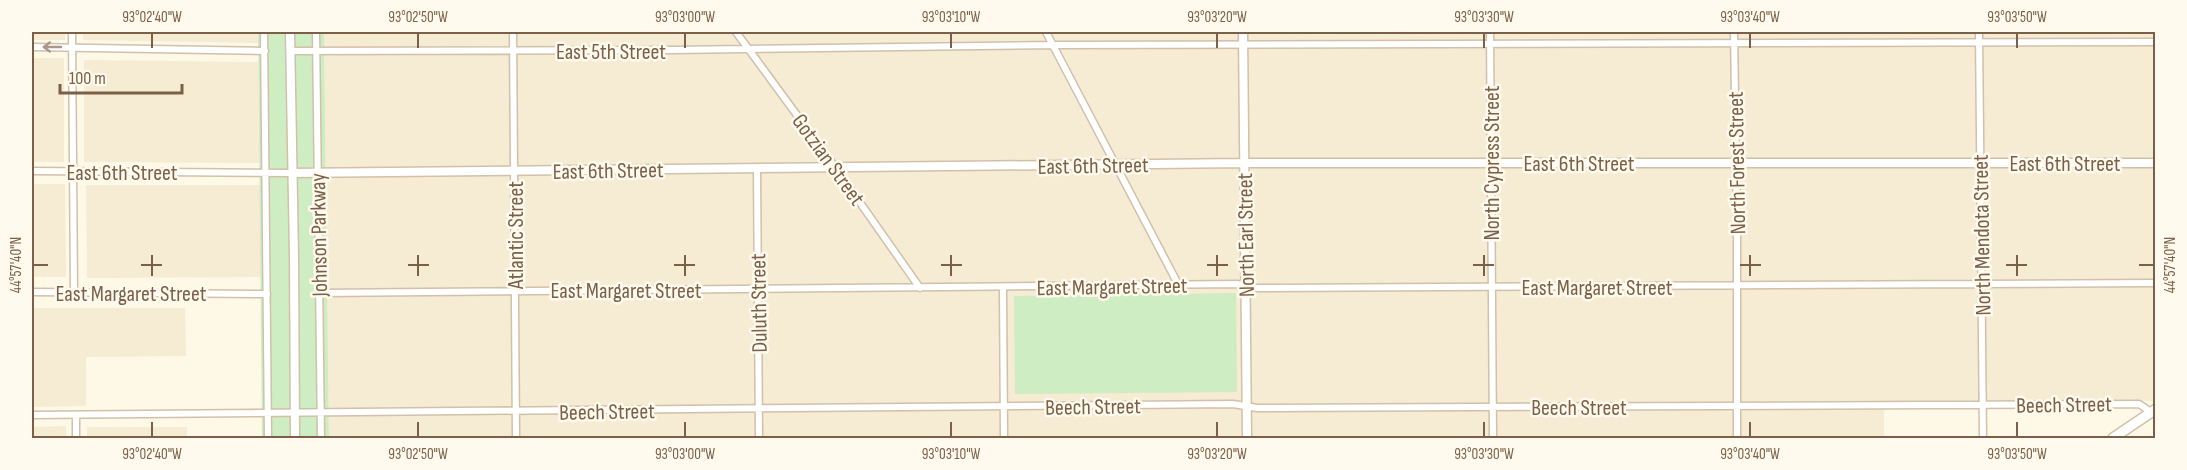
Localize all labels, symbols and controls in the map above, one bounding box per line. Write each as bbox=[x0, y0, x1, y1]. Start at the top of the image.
text: 93°02'40"W bbox=[122, 8, 182, 27]
text: 93°02'50"W bbox=[388, 8, 448, 27]
text: 93°03'00"W bbox=[655, 8, 715, 27]
text: 93°03'10"W bbox=[922, 8, 981, 27]
text: 93°03'20"W bbox=[1187, 8, 1247, 27]
text: 93°03'30"W bbox=[1454, 8, 1514, 27]
text: 93°03'40"W bbox=[1720, 8, 1780, 27]
text: 93°03'50"W bbox=[1987, 8, 2047, 27]
street label: East 5th Street bbox=[556, 39, 666, 66]
one-way arrow bbox=[42, 41, 62, 53]
scale bar bbox=[60, 57, 182, 95]
text: 100 m bbox=[69, 68, 106, 89]
street label: North Cypress Street bbox=[1479, 85, 1506, 241]
street label: North Forest Street bbox=[1723, 91, 1752, 235]
street label: Gotzian Street bbox=[785, 109, 870, 211]
street label: East 6th Street bbox=[1524, 151, 1635, 178]
street label: East 6th Street bbox=[2010, 151, 2121, 178]
street label: East 6th Street bbox=[1037, 152, 1149, 181]
street label: North Mendota Street bbox=[1968, 154, 1997, 316]
street label: East 6th Street bbox=[552, 157, 664, 186]
street label: East 6th Street bbox=[67, 160, 178, 187]
street label: Johnson Parkway bbox=[305, 172, 334, 298]
street label: North Earl Street bbox=[1232, 172, 1261, 297]
street label: Atlantic Street bbox=[503, 181, 530, 290]
text: 44°57'40"N bbox=[7, 237, 26, 293]
text: 44°57'40"N bbox=[2161, 237, 2180, 293]
street label: Duluth Street bbox=[745, 253, 774, 353]
street label: East Margaret Street bbox=[1036, 273, 1188, 302]
street label: East Margaret Street bbox=[1522, 275, 1673, 302]
street label: East Margaret Street bbox=[551, 278, 702, 305]
street label: East Margaret Street bbox=[56, 281, 207, 308]
street label: Beech Street bbox=[2016, 391, 2112, 420]
street label: Beech Street bbox=[1045, 393, 1141, 422]
street label: Beech Street bbox=[1531, 395, 1627, 422]
street label: Beech Street bbox=[559, 398, 655, 427]
text: 93°02'40"W bbox=[122, 445, 182, 464]
text: 93°02'50"W bbox=[388, 445, 448, 464]
text: 93°03'00"W bbox=[655, 445, 715, 464]
text: 93°03'10"W bbox=[922, 445, 981, 464]
text: 93°03'20"W bbox=[1187, 445, 1247, 464]
text: 93°03'30"W bbox=[1454, 445, 1514, 464]
text: 93°03'40"W bbox=[1720, 445, 1780, 464]
text: 93°03'50"W bbox=[1987, 445, 2047, 464]

